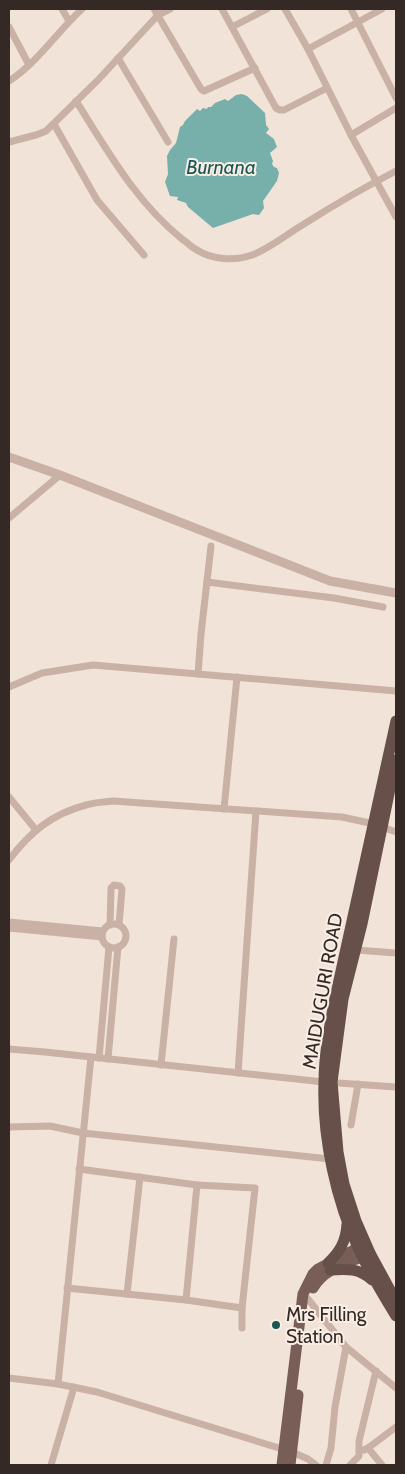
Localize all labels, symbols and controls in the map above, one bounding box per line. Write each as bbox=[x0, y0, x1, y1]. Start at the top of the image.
water label: Burnana bbox=[186, 155, 256, 179]
street label: MAIDUGURI ROAD bbox=[297, 911, 348, 1071]
place label: Mrs Filling Station bbox=[286, 1303, 367, 1348]
marker: Mrs Filling Station bbox=[270, 1319, 282, 1331]

